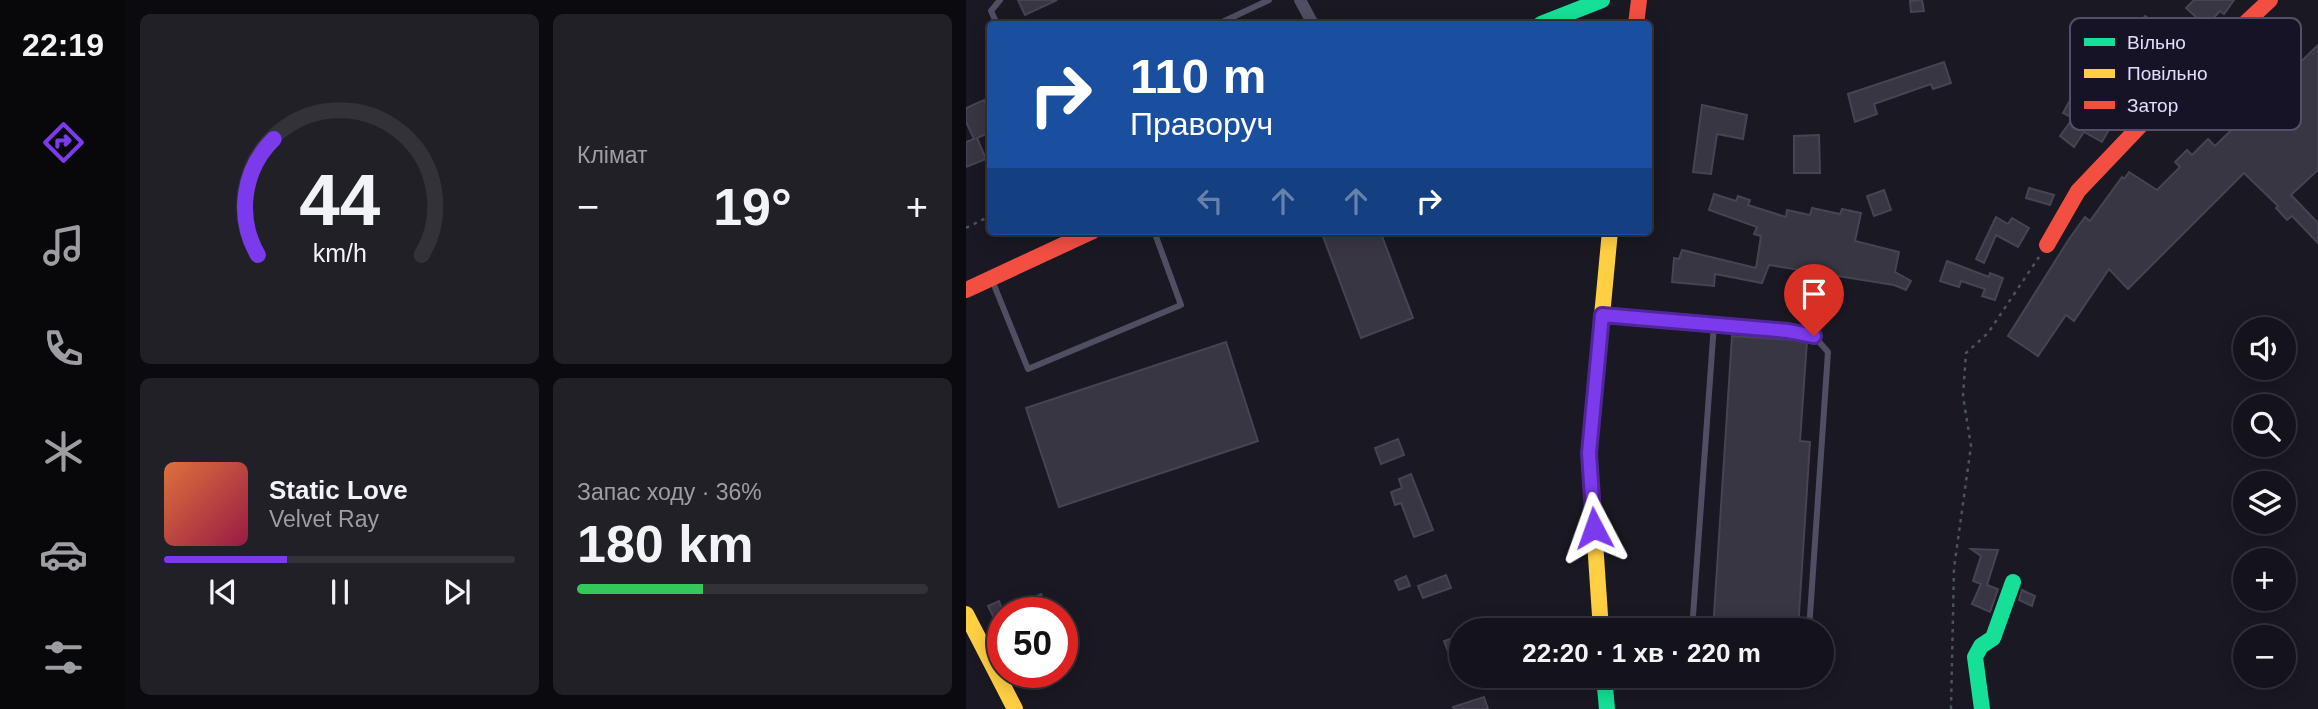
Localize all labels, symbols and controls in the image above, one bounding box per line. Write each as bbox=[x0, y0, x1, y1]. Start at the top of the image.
legend bbox=[2070, 18, 2301, 130]
text: 22:19 bbox=[22, 27, 104, 63]
text: Вільно bbox=[2127, 32, 2186, 53]
icon: right bbox=[1015, 49, 1106, 140]
text: 110 m bbox=[1130, 49, 1266, 103]
text: Повільно bbox=[2127, 63, 2208, 84]
text: Затор bbox=[2127, 95, 2178, 116]
text: Праворуч bbox=[1130, 106, 1273, 142]
icon: directions bbox=[39, 118, 88, 167]
text: Клімат bbox=[577, 142, 648, 168]
text: 44 bbox=[299, 159, 380, 240]
text: 19° bbox=[713, 178, 792, 236]
icon: left bbox=[1191, 182, 1229, 220]
icon: ahead bbox=[1264, 182, 1302, 220]
icon: ahead bbox=[1337, 182, 1375, 220]
icon: right bbox=[1410, 182, 1448, 220]
text: − bbox=[577, 186, 599, 228]
text: + bbox=[906, 186, 928, 228]
icon: music bbox=[39, 221, 88, 270]
text: km/h bbox=[312, 239, 367, 267]
pin bbox=[1784, 264, 1844, 336]
icon: arrive bbox=[1795, 275, 1833, 313]
map controls bbox=[2233, 317, 2296, 688]
button: sound bbox=[2233, 317, 2296, 380]
icon: phone bbox=[39, 324, 88, 373]
button: search bbox=[2233, 394, 2296, 457]
icon: climate bbox=[39, 427, 88, 476]
button: layers bbox=[2233, 471, 2296, 534]
text: Static Love bbox=[269, 475, 408, 505]
text: Запас ходу · 36% bbox=[577, 479, 762, 505]
position arrow bbox=[1557, 491, 1631, 565]
text: Velvet Ray bbox=[269, 506, 379, 532]
text: 180 km bbox=[577, 515, 753, 573]
icon: car bbox=[39, 530, 88, 579]
button: + bbox=[2233, 548, 2296, 611]
icon: previous bbox=[204, 573, 242, 611]
icon: pause bbox=[321, 573, 359, 611]
icon: next bbox=[438, 573, 476, 611]
speed limit sign: 50 bbox=[987, 597, 1078, 688]
button: − bbox=[2233, 625, 2296, 688]
icon: filters bbox=[39, 633, 88, 682]
text: 22:20 · 1 хв · 220 m bbox=[1522, 638, 1761, 668]

